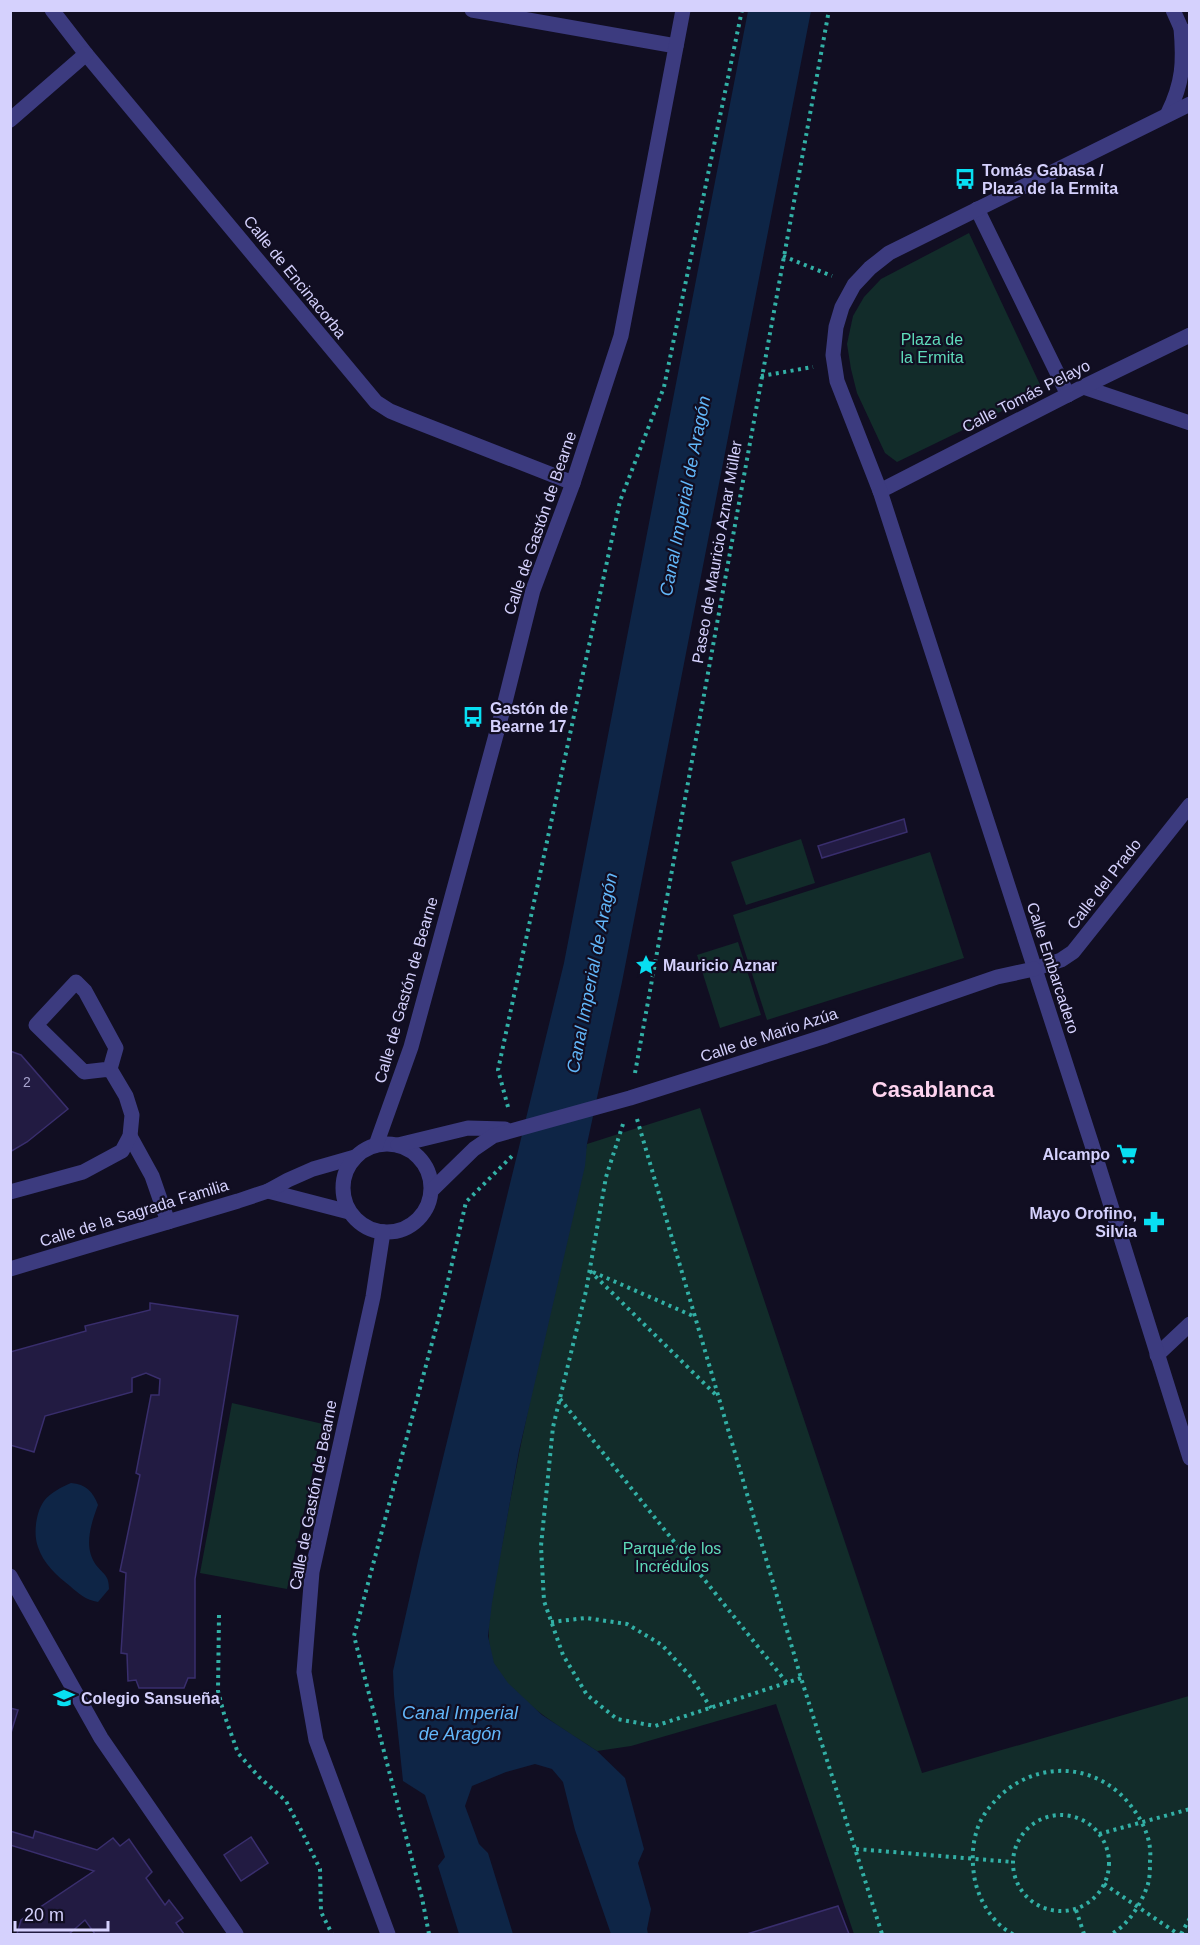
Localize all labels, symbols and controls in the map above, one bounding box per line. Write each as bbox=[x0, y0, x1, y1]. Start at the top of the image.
place label: Tomás Gabasa / Plaza de la Ermita bbox=[982, 162, 1118, 197]
bus stop icon: Tomás Gabasa / Plaza de la Ermita bbox=[953, 167, 977, 191]
street label: Calle de Encinacorba bbox=[241, 213, 350, 342]
park label: Plaza de la Ermita bbox=[900, 331, 964, 366]
street label: Calle Tomás Pelayo bbox=[959, 356, 1093, 436]
water label: Canal Imperial de Aragón bbox=[656, 394, 714, 598]
street label: Calle de Gastón de Bearne bbox=[501, 429, 579, 617]
street label: Paseo de Mauricio Aznar Müller bbox=[689, 439, 745, 665]
place label: Gastón de Bearne 17 bbox=[490, 700, 568, 735]
bus stop icon: Gastón de Bearne 17 bbox=[461, 705, 485, 729]
street label: Calle del Prado bbox=[1064, 836, 1144, 932]
water label: Canal Imperial de Aragón bbox=[563, 871, 621, 1075]
street label: Calle de Gastón de Bearne bbox=[371, 895, 441, 1085]
street label: Calle Embarcadero bbox=[1024, 900, 1082, 1036]
place icon: Mauricio Aznar bbox=[634, 953, 658, 977]
place label: Mauricio Aznar bbox=[663, 957, 777, 974]
street label: Calle de Mario Azúa bbox=[698, 1005, 840, 1065]
house number: 2 bbox=[23, 1074, 31, 1090]
district label: Casablanca bbox=[872, 1077, 995, 1102]
supermarket icon: Alcampo bbox=[1115, 1142, 1139, 1166]
place label: Alcampo bbox=[1042, 1146, 1110, 1163]
street label: Calle de la Sagrada Familia bbox=[38, 1176, 231, 1250]
place label: Mayo Orofino, Silvia bbox=[1029, 1205, 1137, 1240]
pharmacy icon: Mayo Orofino, Silvia bbox=[1142, 1210, 1166, 1234]
street label: Calle de Gastón de Bearne bbox=[286, 1399, 340, 1591]
park label: Parque de los Incrédulos bbox=[623, 1540, 721, 1575]
school or university icon: Colegio Sansueña bbox=[52, 1686, 76, 1710]
place label: Colegio Sansueña bbox=[81, 1690, 220, 1707]
water label: Canal Imperial de Aragón bbox=[402, 1703, 519, 1744]
scale bar bbox=[15, 1894, 108, 1932]
text: 20 m bbox=[24, 1905, 64, 1925]

